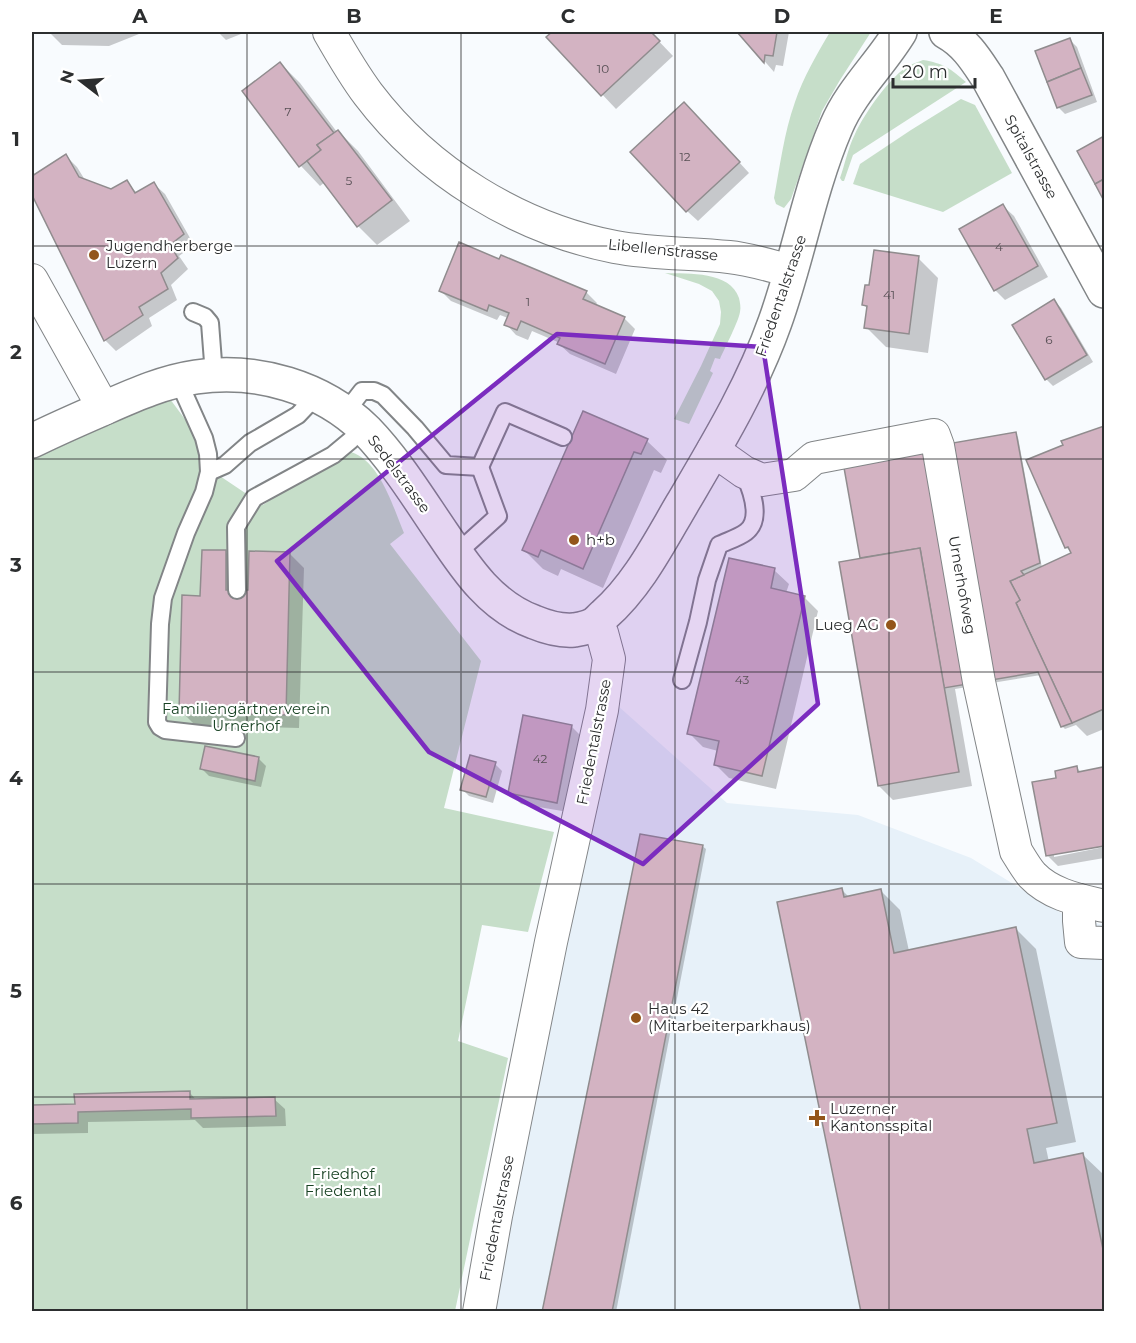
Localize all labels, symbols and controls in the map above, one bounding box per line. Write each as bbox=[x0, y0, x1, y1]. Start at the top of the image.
text: A bbox=[131, 4, 148, 28]
text: B bbox=[346, 4, 362, 28]
text: C bbox=[561, 4, 576, 28]
text: D bbox=[774, 4, 790, 28]
text: E bbox=[989, 4, 1003, 28]
north arrow bbox=[51, 51, 111, 111]
scale bar bbox=[893, 51, 976, 89]
house number: 10 bbox=[597, 61, 609, 76]
text: 20 m bbox=[902, 61, 948, 83]
text: N bbox=[56, 68, 78, 86]
house number: 7 bbox=[284, 104, 292, 119]
street label: Spitalstrasse bbox=[1001, 111, 1062, 202]
text: 1 bbox=[12, 127, 20, 151]
house number: 12 bbox=[679, 149, 691, 164]
house number: 5 bbox=[346, 173, 353, 188]
street label: Friedentalstrasse bbox=[751, 232, 810, 359]
street label: Libellenstrasse bbox=[607, 234, 719, 265]
place label: Jugendherberge Luzern bbox=[105, 236, 233, 272]
house number: 4 bbox=[995, 239, 1003, 254]
marker: Jugendherberge Luzern bbox=[87, 248, 101, 262]
house number: 41 bbox=[883, 287, 895, 302]
house number: 1 bbox=[526, 294, 530, 309]
house number: 6 bbox=[1045, 332, 1053, 347]
text: 2 bbox=[10, 340, 22, 364]
street label: Sedelstrasse bbox=[364, 431, 435, 517]
place label: h+b bbox=[586, 530, 615, 549]
marker: h+b bbox=[567, 533, 581, 547]
street label: Urnerhofweg bbox=[944, 534, 981, 636]
text: 3 bbox=[9, 553, 22, 577]
place label: Lueg AG bbox=[815, 615, 879, 634]
marker: Lueg AG bbox=[884, 618, 898, 632]
house number: 43 bbox=[735, 672, 749, 687]
street label: Friedentalstrasse bbox=[572, 677, 615, 806]
park label: Familiengärtnerverein Urnerhof bbox=[162, 699, 330, 735]
house number: 42 bbox=[533, 751, 548, 766]
text: 4 bbox=[9, 766, 23, 790]
text: 5 bbox=[10, 979, 22, 1003]
place label: Haus 42 (Mitarbeiterparkhaus) bbox=[648, 999, 811, 1035]
marker: Haus 42 (Mitarbeiterparkhaus) bbox=[629, 1011, 643, 1025]
place label: Luzerner Kantonsspital bbox=[830, 1099, 932, 1135]
marker: Luzerner Kantonsspital bbox=[808, 1109, 826, 1127]
street label: Friedentalstrasse bbox=[475, 1153, 518, 1282]
park label: Friedhof Friedental bbox=[305, 1164, 381, 1200]
text: 6 bbox=[10, 1191, 23, 1215]

